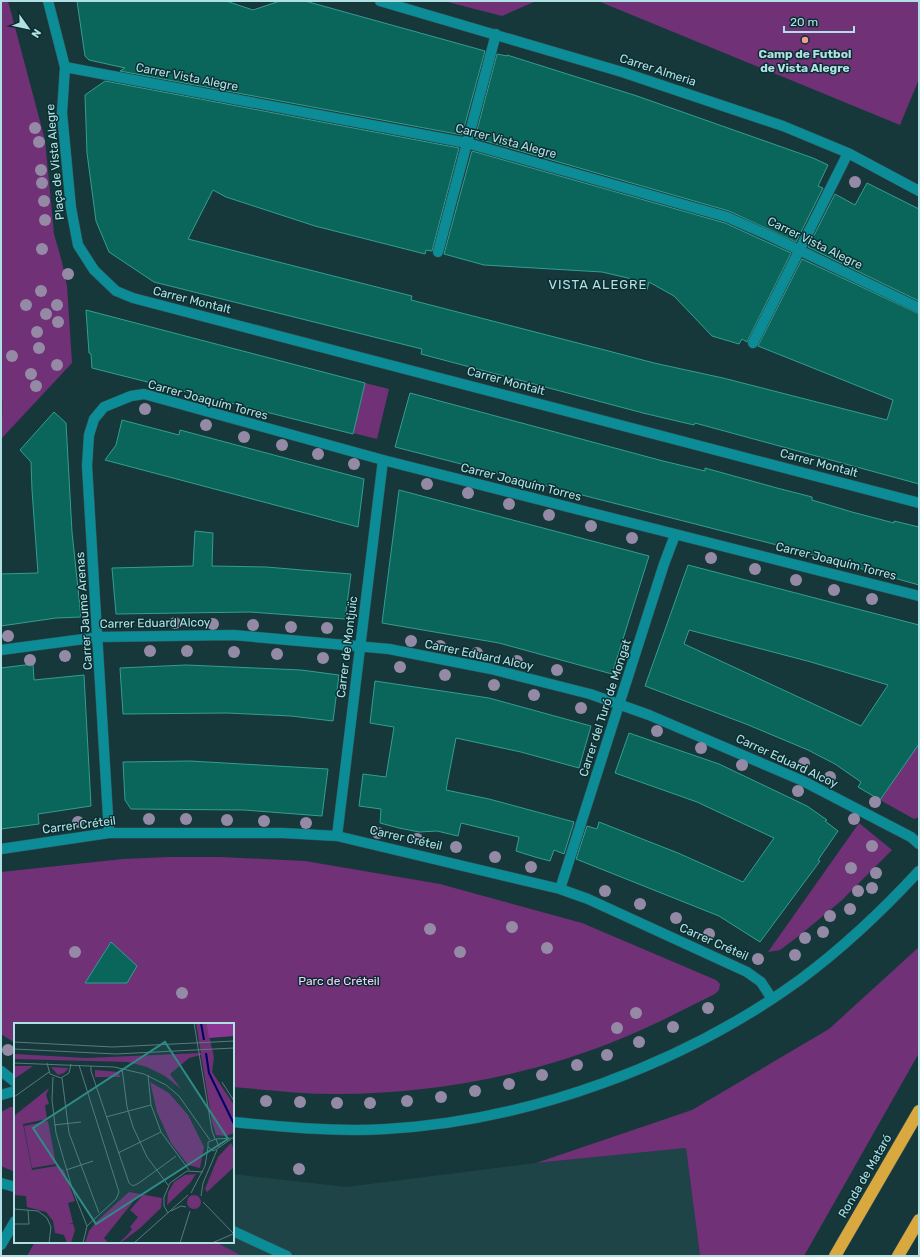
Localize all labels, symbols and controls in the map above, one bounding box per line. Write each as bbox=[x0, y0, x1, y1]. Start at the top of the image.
north arrow bbox=[8, 8, 48, 48]
scale bar bbox=[784, 8, 854, 34]
text: 20 m bbox=[790, 15, 818, 29]
text: N bbox=[28, 26, 44, 40]
marker: Camp de Futbol de Vista Alegre bbox=[800, 35, 810, 45]
place label: Camp de Futbol de Vista Alegre bbox=[759, 47, 851, 75]
street label: Carrer Almeria bbox=[618, 51, 698, 89]
street label: Carrer Vista Alegre bbox=[135, 60, 240, 94]
street label: Plaça de Vista Alegre bbox=[43, 103, 67, 221]
street label: Carrer Vista Alegre bbox=[454, 121, 558, 161]
street label: Carrer Vista Alegre bbox=[765, 214, 865, 272]
district label: VISTA ALEGRE bbox=[549, 277, 647, 292]
street label: Carrer Montalt bbox=[151, 284, 233, 317]
street label: Carrer Montalt bbox=[466, 364, 547, 398]
street label: Carrer Joaquím Torres bbox=[146, 377, 270, 423]
street label: Carrer Montalt bbox=[779, 446, 860, 480]
street label: Carrer Joaquím Torres bbox=[459, 460, 583, 504]
street label: Carrer Joaquím Torres bbox=[774, 539, 898, 583]
street label: Carrer Jaume Arenas bbox=[73, 552, 95, 670]
street label: Carrer de Montjuïc bbox=[334, 595, 360, 699]
street label: Carrer Eduard Alcoy bbox=[99, 615, 211, 631]
street label: Carrer Eduard Alcoy bbox=[423, 637, 535, 673]
street label: Carrer del Turó de Mongat bbox=[576, 637, 634, 778]
street label: Carrer Eduard Alcoy bbox=[734, 731, 841, 791]
street label: Carrer Créteil bbox=[41, 814, 117, 836]
street label: Carrer Créteil bbox=[368, 823, 444, 853]
street label: Carrer Créteil bbox=[677, 921, 751, 963]
park label: Parc de Créteil bbox=[298, 974, 380, 988]
inset map bbox=[14, 1023, 234, 1243]
street label: Ronda de Mataró bbox=[835, 1132, 895, 1220]

